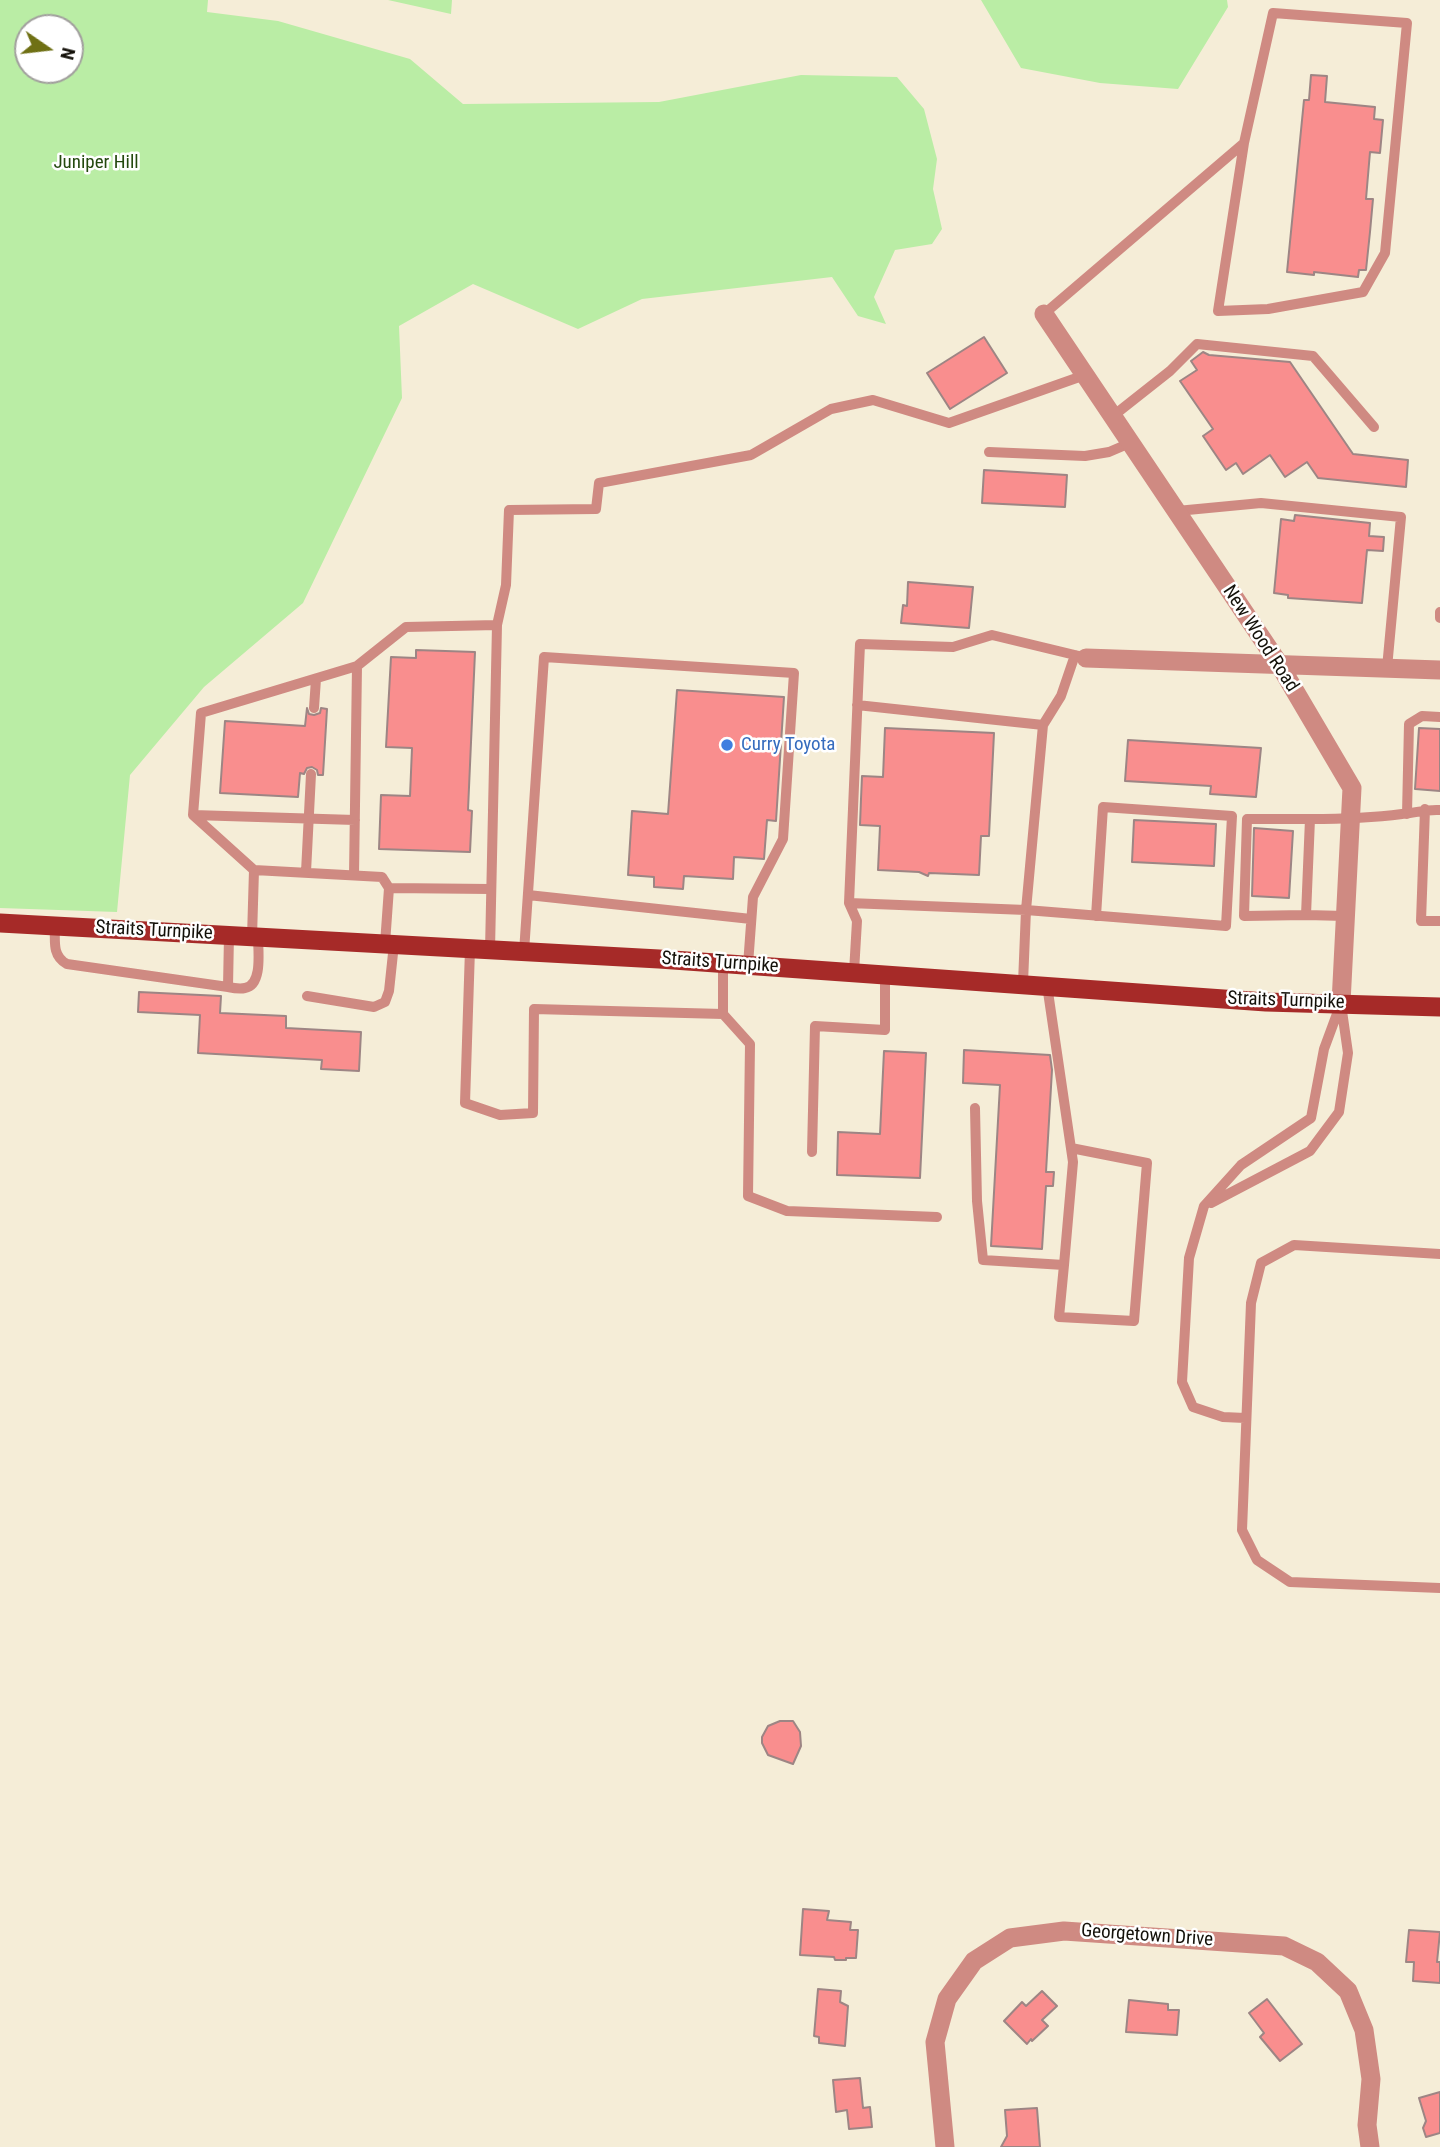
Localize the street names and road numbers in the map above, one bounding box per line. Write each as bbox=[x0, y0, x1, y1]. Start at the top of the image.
street label: New Wood Road bbox=[1217, 581, 1303, 697]
street label: Straits Turnpike bbox=[95, 917, 213, 945]
street label: Straits Turnpike bbox=[661, 948, 779, 978]
street label: Straits Turnpike bbox=[1227, 988, 1345, 1014]
street label: Georgetown Drive bbox=[1080, 1920, 1214, 1952]

